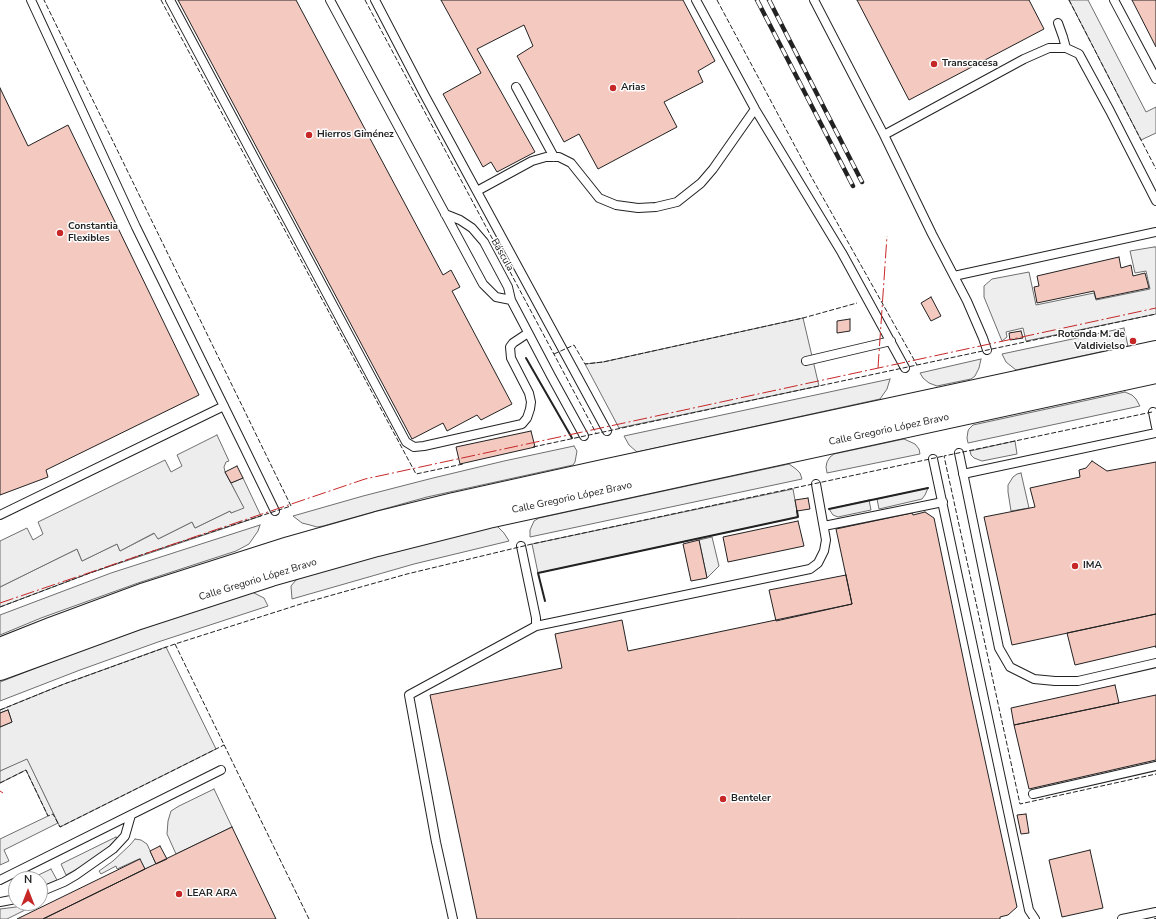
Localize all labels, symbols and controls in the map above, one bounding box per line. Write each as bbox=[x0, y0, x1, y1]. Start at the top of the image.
place label: Transcacesa bbox=[942, 58, 998, 70]
marker: Transcacesa bbox=[929, 59, 939, 69]
place label: Arias bbox=[621, 82, 645, 94]
marker: Arias bbox=[608, 83, 618, 93]
place label: Hierros Giménez bbox=[317, 129, 394, 141]
marker: Hierros Giménez bbox=[304, 130, 314, 140]
place label: Constantia Flexibles bbox=[68, 221, 118, 244]
marker: Constantia Flexibles bbox=[55, 228, 65, 238]
street label: Báscula bbox=[488, 237, 516, 273]
place label: Rotonda M. de Valdivielso bbox=[1058, 329, 1125, 352]
marker: Rotonda M. de Valdivielso bbox=[1128, 336, 1138, 346]
street label: Calle Gregorio López Bravo bbox=[828, 411, 950, 449]
street label: Calle Gregorio López Bravo bbox=[511, 479, 633, 517]
street label: Calle Gregorio López Bravo bbox=[198, 556, 318, 604]
place label: IMA bbox=[1083, 560, 1102, 572]
marker: IMA bbox=[1070, 561, 1080, 571]
place label: Benteler bbox=[731, 793, 771, 805]
marker: Benteler bbox=[718, 794, 728, 804]
north arrow bbox=[8, 871, 48, 911]
text: N bbox=[24, 872, 32, 887]
place label: LEAR ARA bbox=[187, 888, 237, 900]
marker: LEAR ARA bbox=[174, 889, 184, 899]

